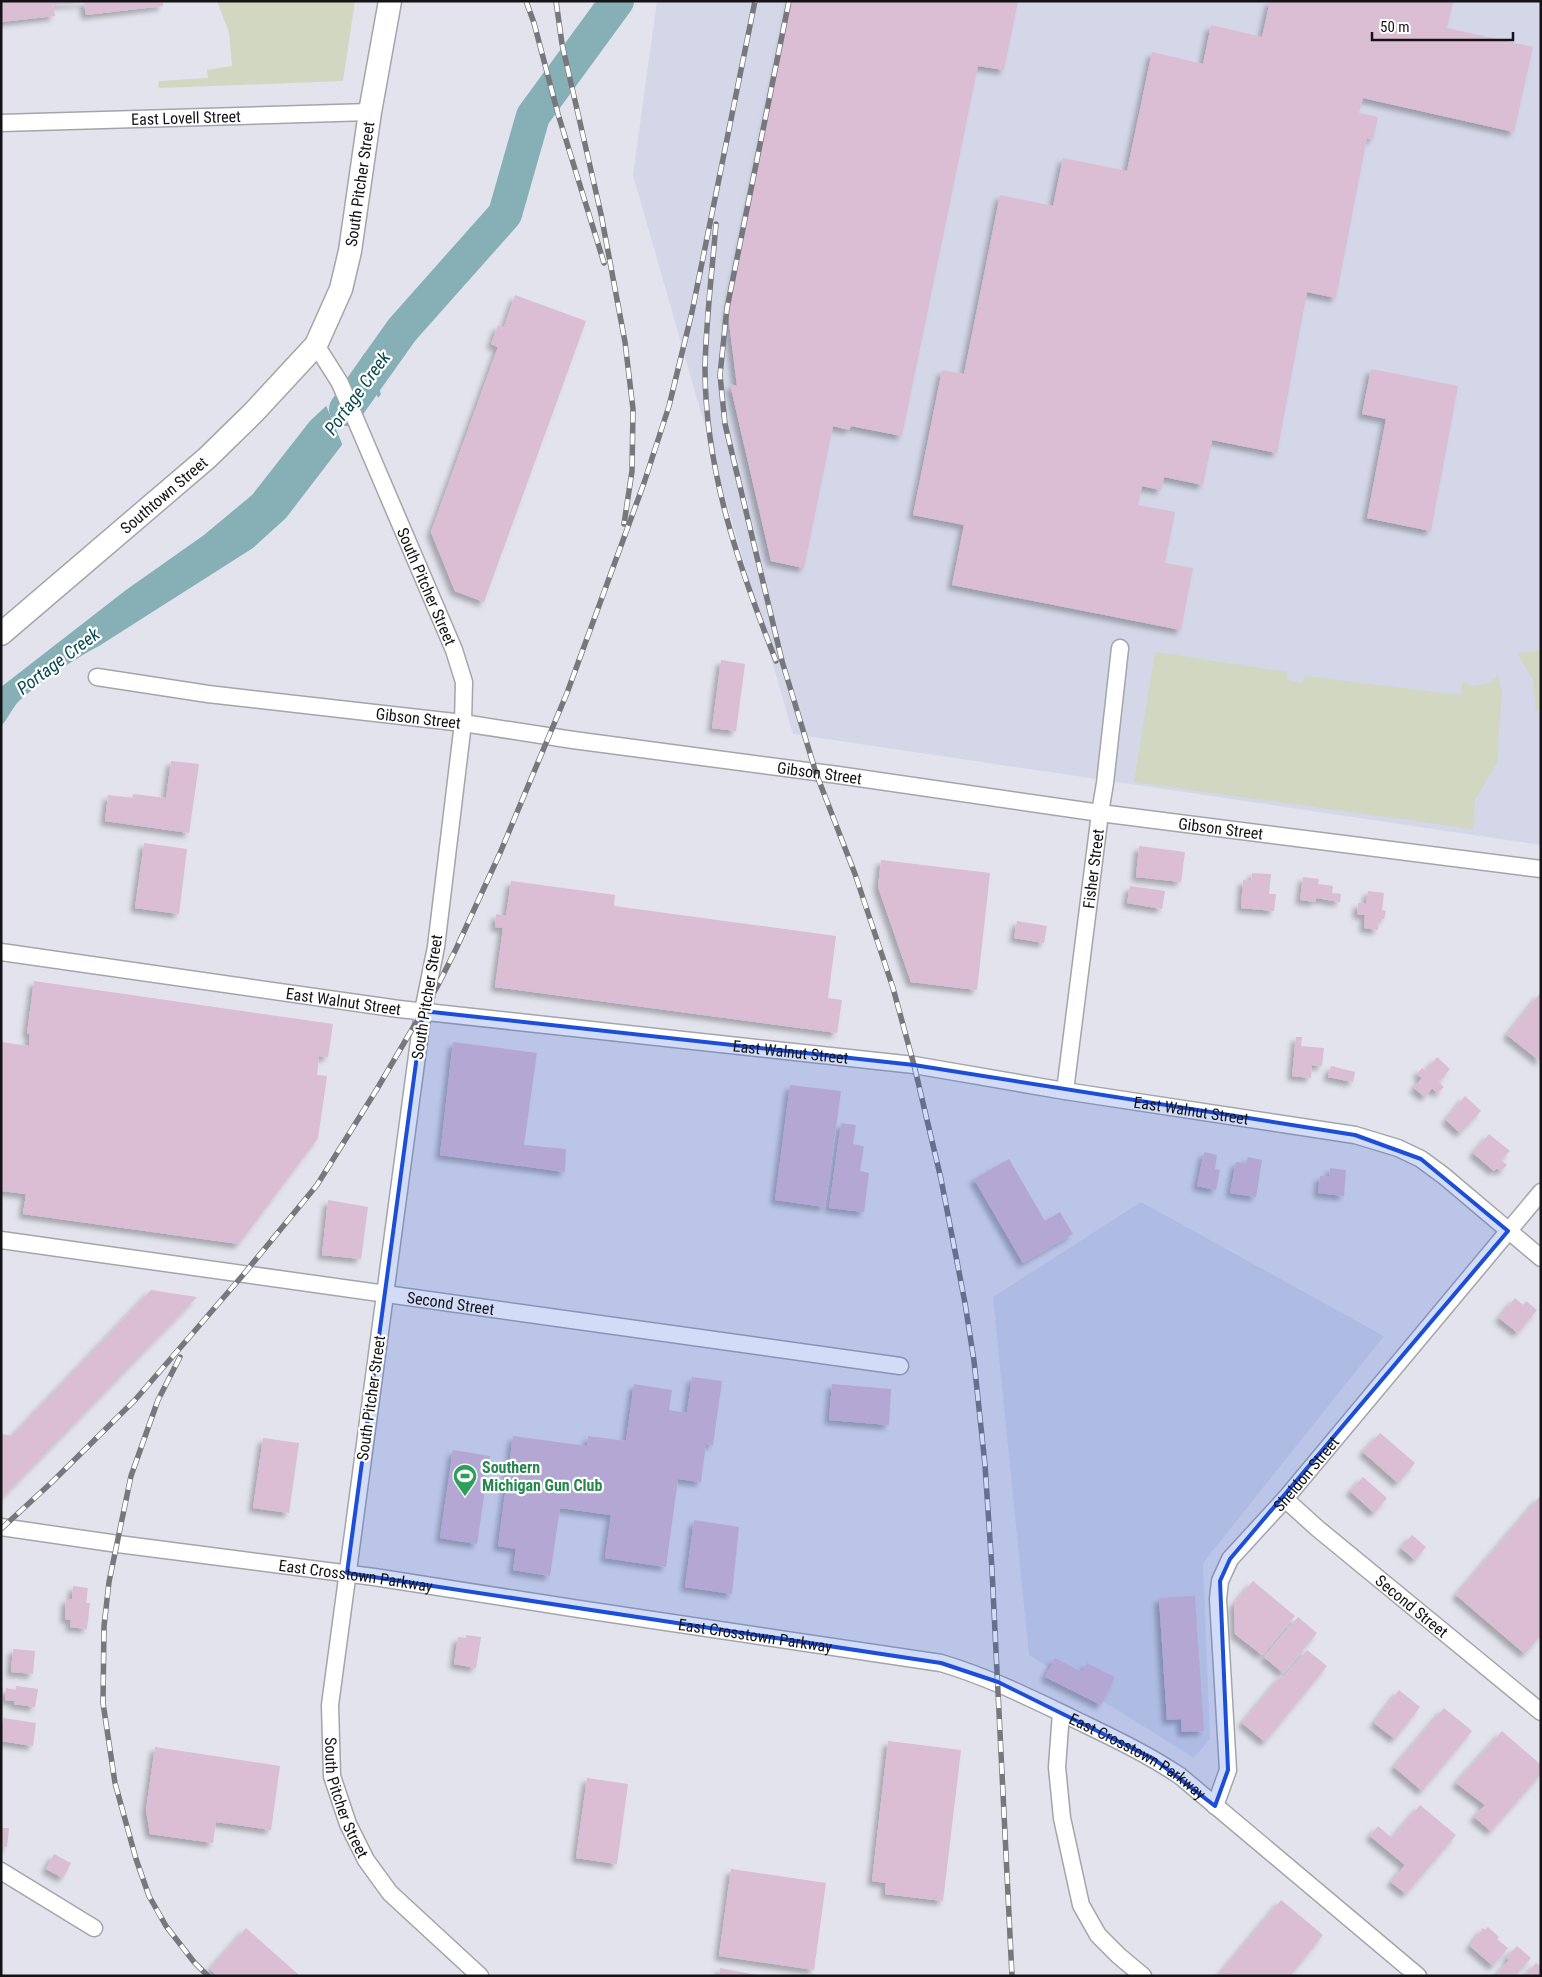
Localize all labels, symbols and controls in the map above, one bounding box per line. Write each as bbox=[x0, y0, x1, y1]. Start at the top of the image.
scale bar bbox=[1372, 10, 1513, 42]
text: 50 m bbox=[1380, 18, 1410, 36]
street label: East Lovell Street bbox=[131, 106, 241, 129]
street label: South Pitcher Street bbox=[341, 120, 378, 248]
water label: Portage Creek bbox=[320, 346, 395, 439]
street label: Southtown Street bbox=[116, 452, 211, 537]
street label: South Pitcher Street bbox=[393, 525, 460, 648]
water label: Portage Creek bbox=[13, 623, 104, 699]
street label: Gibson Street bbox=[375, 704, 462, 732]
street label: Gibson Street bbox=[776, 758, 863, 788]
street label: Gibson Street bbox=[1177, 814, 1264, 843]
street label: Fisher Street bbox=[1079, 828, 1107, 910]
street label: South Pitcher Street bbox=[408, 933, 446, 1061]
street label: East Walnut Street bbox=[285, 983, 403, 1019]
street label: East Walnut Street bbox=[732, 1036, 850, 1067]
street label: East Walnut Street bbox=[1132, 1092, 1250, 1128]
street label: Second Street bbox=[406, 1287, 496, 1319]
street label: South Pitcher Street bbox=[353, 1334, 389, 1462]
street label: Sheldon Street bbox=[1269, 1432, 1343, 1515]
place label: Southern Michigan Gun Club bbox=[482, 1458, 602, 1495]
sports icon: Southern Michigan Gun Club bbox=[452, 1463, 478, 1497]
street label: East Crosstown Parkway bbox=[278, 1555, 434, 1596]
street label: Second Street bbox=[1372, 1571, 1452, 1641]
street label: East Crosstown Parkway bbox=[677, 1614, 834, 1656]
street label: East Crosstown Parkway bbox=[1066, 1709, 1210, 1803]
street label: South Pitcher Street bbox=[321, 1737, 373, 1861]

